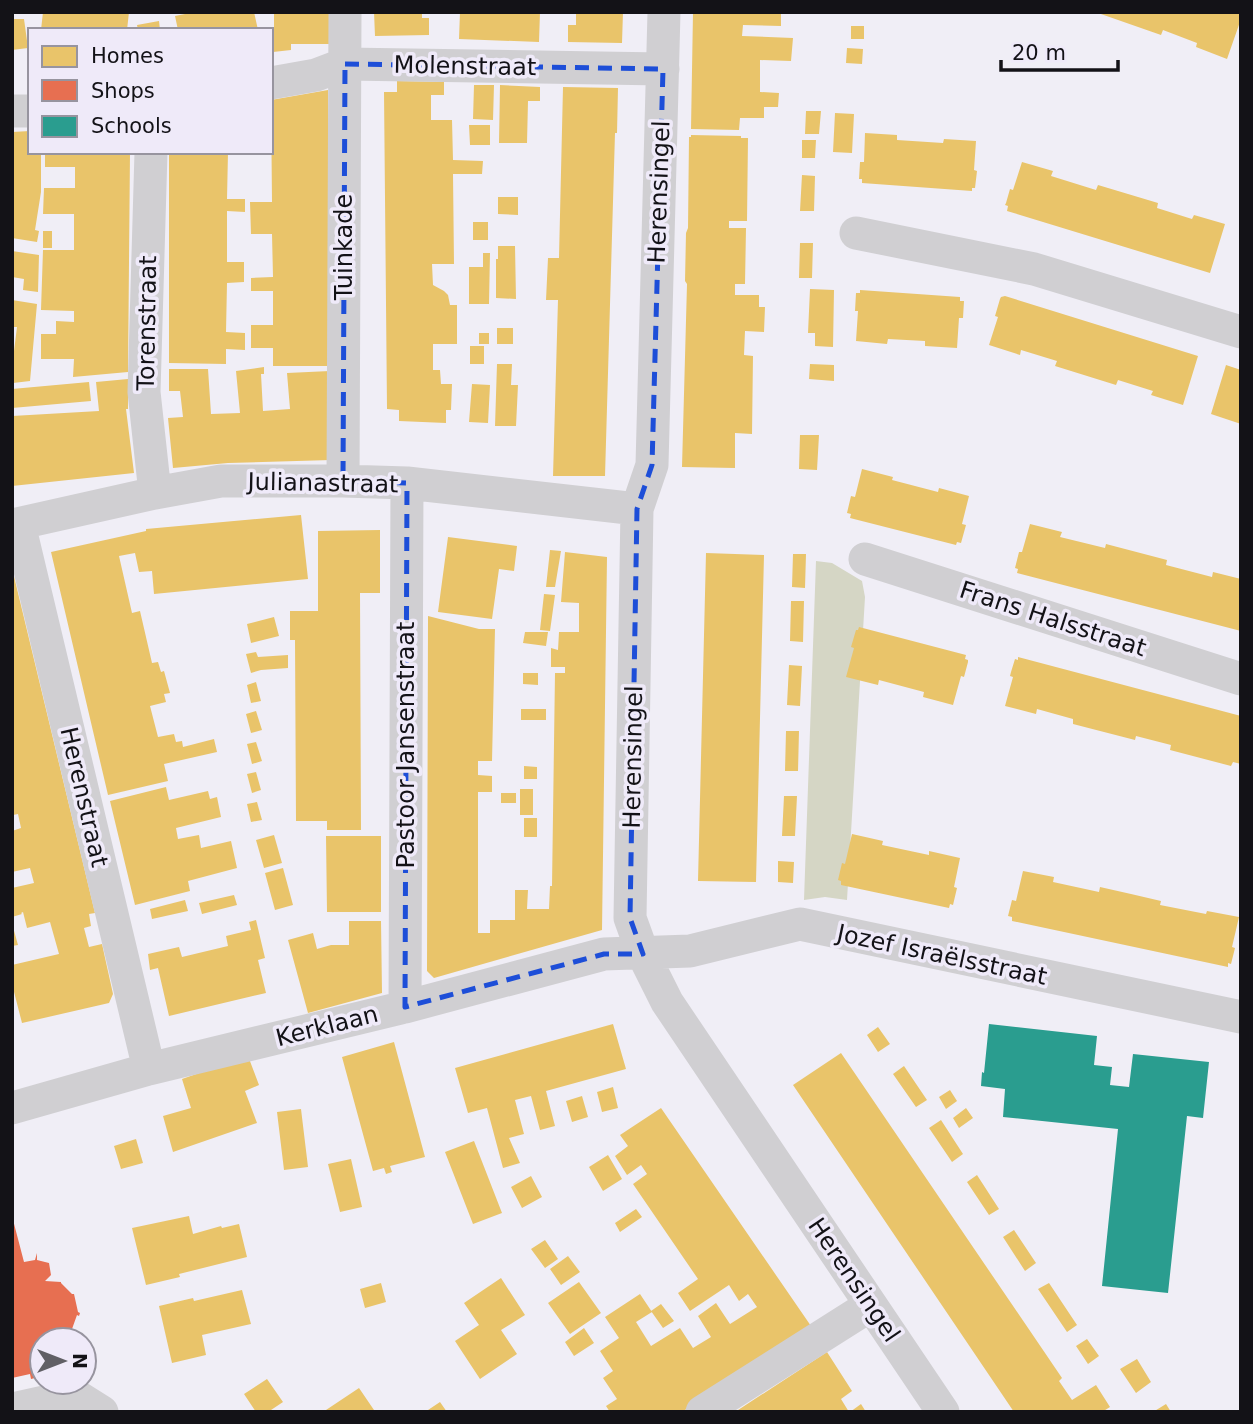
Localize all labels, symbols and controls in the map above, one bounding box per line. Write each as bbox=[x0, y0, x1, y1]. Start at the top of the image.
legend bbox=[28, 28, 273, 154]
scale bar bbox=[1001, 28, 1118, 72]
text: 20 m bbox=[1012, 41, 1066, 65]
text: Homes bbox=[91, 44, 164, 68]
street label: Molenstraat bbox=[393, 51, 537, 81]
text: Shops bbox=[91, 79, 155, 103]
text: Schools bbox=[91, 114, 172, 138]
street label: Herensingel bbox=[643, 120, 675, 264]
street label: Tuinkade bbox=[330, 194, 358, 301]
street label: Torenstraat bbox=[132, 255, 162, 392]
street label: Julianastraat bbox=[245, 468, 399, 498]
street label: Frans Halsstraat bbox=[956, 576, 1150, 662]
street label: Pastoor Jansenstraat bbox=[392, 622, 420, 868]
street label: Herensingel bbox=[618, 685, 648, 829]
street label: Herenstraat bbox=[54, 724, 114, 870]
street label: Jozef Israëlsstraat bbox=[833, 919, 1050, 991]
street label: Kerklaan bbox=[273, 1000, 381, 1052]
street label: Herensingel bbox=[802, 1213, 906, 1347]
north arrow bbox=[28, 1326, 98, 1396]
text: N bbox=[69, 1353, 91, 1369]

